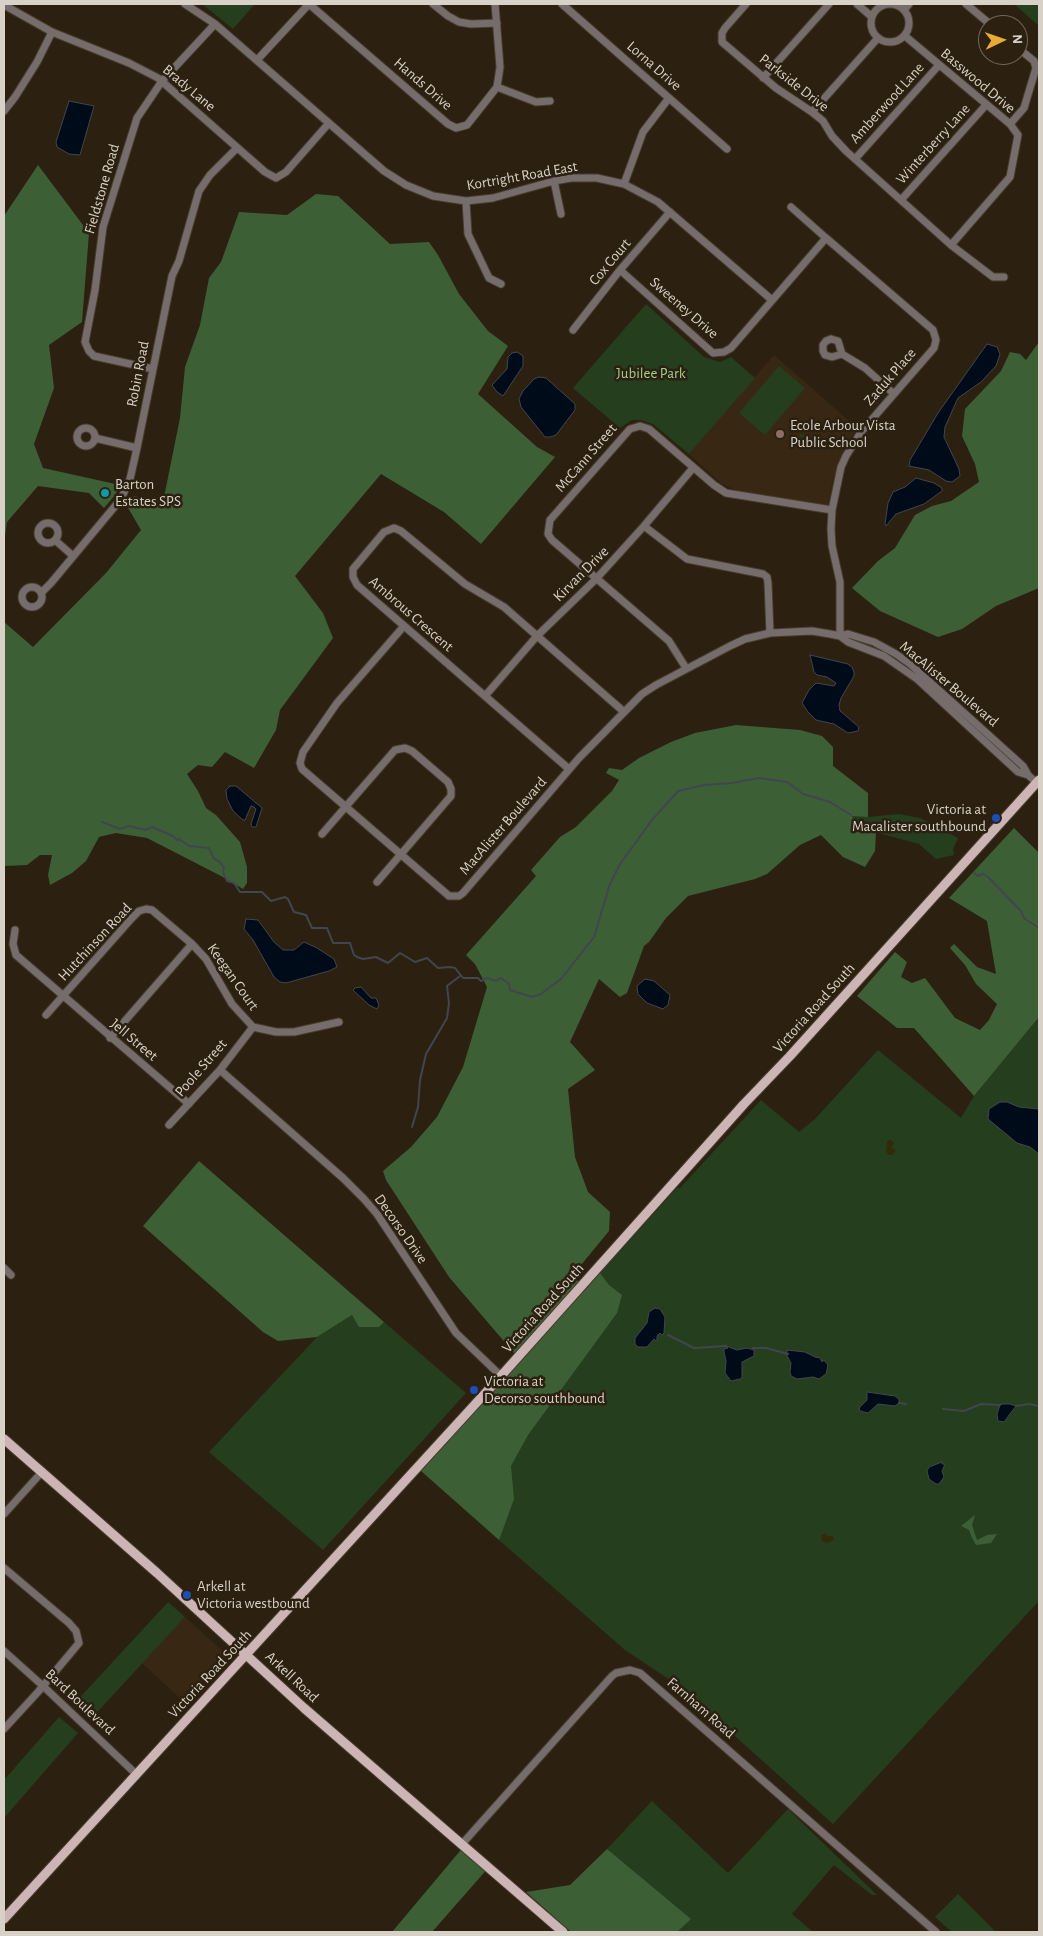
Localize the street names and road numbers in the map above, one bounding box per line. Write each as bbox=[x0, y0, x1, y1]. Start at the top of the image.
street label: Lorna Drive bbox=[623, 37, 685, 95]
street label: Basswood Drive bbox=[937, 44, 1019, 118]
street label: Parkside Drive bbox=[756, 50, 832, 116]
street label: Hands Drive bbox=[390, 54, 456, 114]
street label: Amberwood Lane bbox=[846, 59, 928, 147]
street label: Brady Lane bbox=[159, 61, 219, 115]
street label: Winterberry Lane bbox=[892, 100, 974, 188]
street label: Fieldstone Road bbox=[81, 142, 123, 236]
street label: Kortright Road East bbox=[465, 157, 579, 195]
street label: Cox Court bbox=[585, 235, 635, 289]
street label: Sweeney Drive bbox=[646, 273, 722, 343]
street label: Robin Road bbox=[123, 340, 153, 408]
street label: Zaduk Place bbox=[860, 344, 920, 410]
street label: McCann Street bbox=[551, 420, 621, 496]
street label: Kirvan Drive bbox=[549, 542, 613, 606]
street label: Ambrous Crescent bbox=[365, 572, 457, 656]
street label: MacAlister Boulevard bbox=[896, 637, 1002, 731]
street label: MacAlister Boulevard bbox=[456, 773, 550, 879]
street label: Hutchinson Road bbox=[54, 899, 136, 985]
street label: Keegan Court bbox=[203, 940, 263, 1014]
street label: Victoria Road South bbox=[769, 960, 859, 1056]
street label: Jell Street bbox=[107, 1015, 161, 1065]
street label: Poole Street bbox=[171, 1036, 231, 1100]
street label: Decorso Drive bbox=[370, 1191, 432, 1267]
street label: Victoria Road South bbox=[498, 1260, 588, 1356]
street label: Victoria Road South bbox=[164, 1626, 256, 1722]
street label: Arkell Road bbox=[262, 1648, 322, 1706]
street label: Bard Boulevard bbox=[41, 1665, 119, 1739]
street label: Farnham Road bbox=[663, 1674, 739, 1742]

